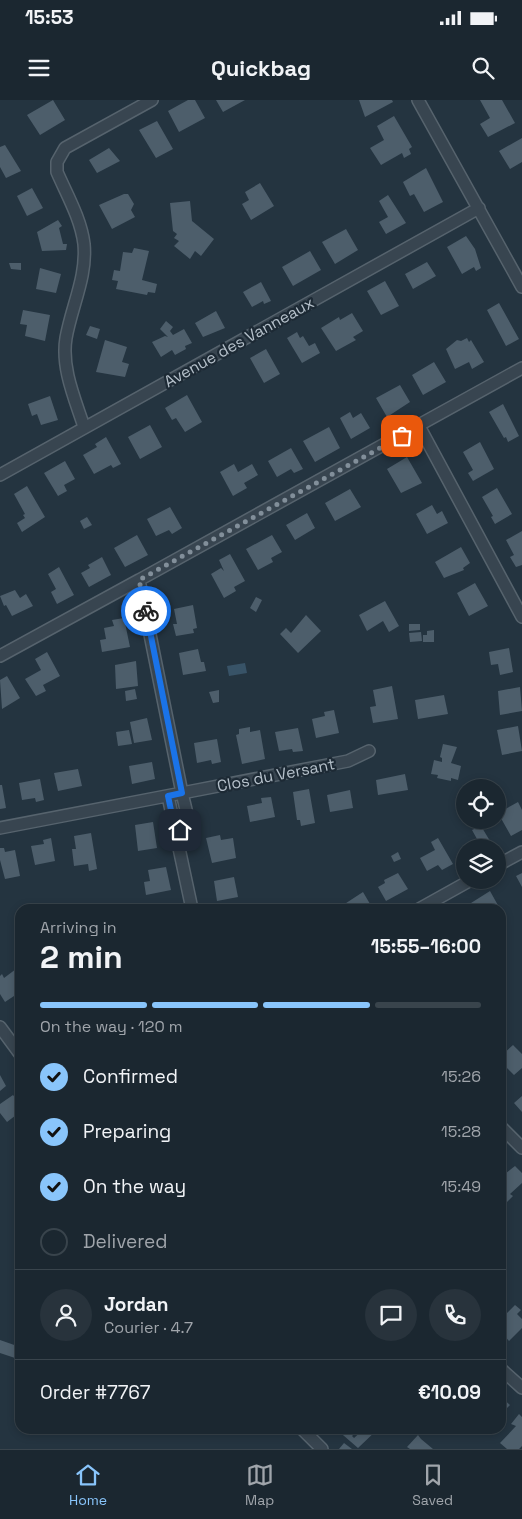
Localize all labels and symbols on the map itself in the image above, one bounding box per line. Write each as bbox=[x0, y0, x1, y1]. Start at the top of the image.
street label: Avenue des Vanneaux bbox=[160, 292, 318, 392]
pin bbox=[381, 415, 423, 457]
courier bbox=[121, 586, 171, 636]
street label: Clos du Versant bbox=[215, 753, 337, 797]
pin bbox=[159, 809, 201, 851]

